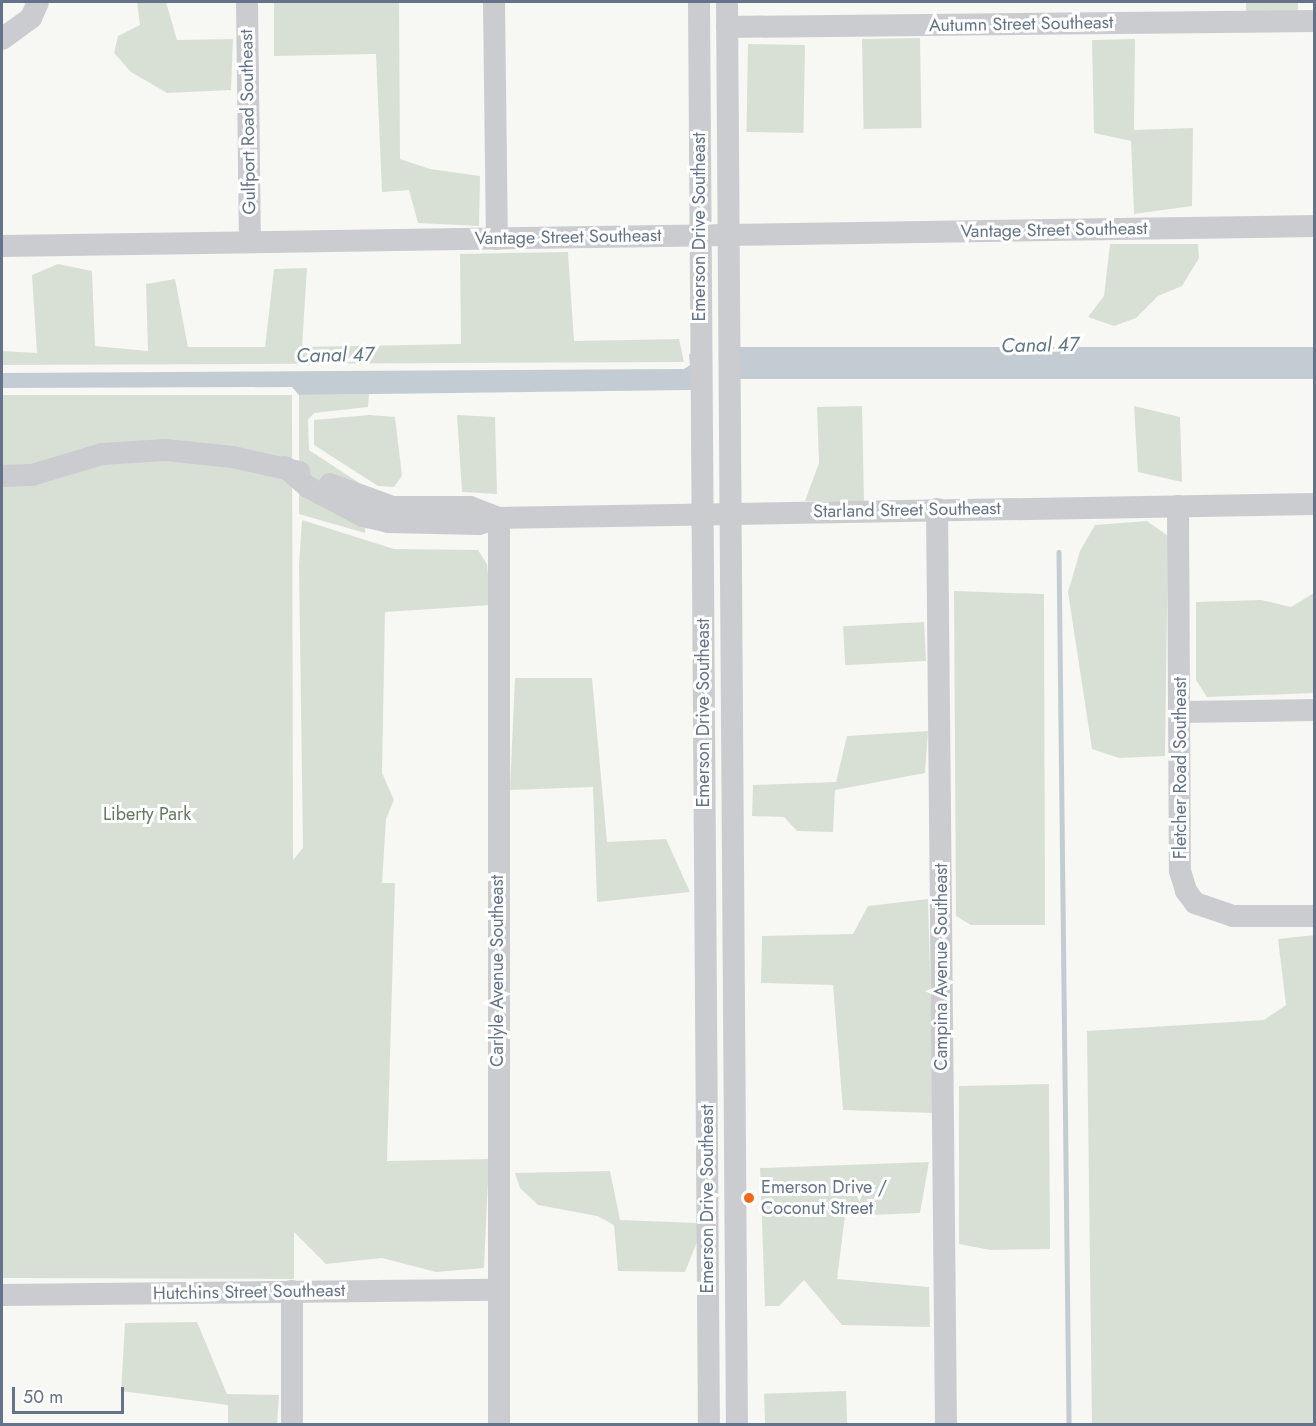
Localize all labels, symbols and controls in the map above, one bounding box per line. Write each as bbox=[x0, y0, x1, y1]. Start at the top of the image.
street label: Autumn Street Southeast bbox=[929, 12, 1113, 36]
street label: Gulfport Road Southeast bbox=[236, 29, 260, 215]
street label: Emerson Drive Southeast bbox=[688, 132, 710, 322]
street label: Vantage Street Southeast bbox=[960, 218, 1148, 242]
street label: Vantage Street Southeast bbox=[474, 225, 662, 249]
water label: Canal 47 bbox=[1001, 332, 1079, 358]
water label: Canal 47 bbox=[296, 342, 374, 368]
street label: Starland Street Southeast bbox=[813, 498, 1001, 522]
street label: Emerson Drive Southeast bbox=[692, 618, 714, 808]
street label: Fletcher Road Southeast bbox=[1169, 677, 1191, 859]
park label: Liberty Park bbox=[103, 803, 191, 825]
street label: Campina Avenue Southeast bbox=[930, 863, 952, 1071]
street label: Carlyle Avenue Southeast bbox=[486, 875, 508, 1067]
street label: Emerson Drive Southeast bbox=[696, 1104, 718, 1294]
place label: Emerson Drive / Coconut Street bbox=[761, 1177, 887, 1220]
marker: Emerson Drive / Coconut Street bbox=[742, 1191, 756, 1205]
street label: Hutchins Street Southeast bbox=[153, 1280, 345, 1304]
scale bar bbox=[15, 1375, 128, 1413]
text: 50 m bbox=[23, 1384, 63, 1410]

